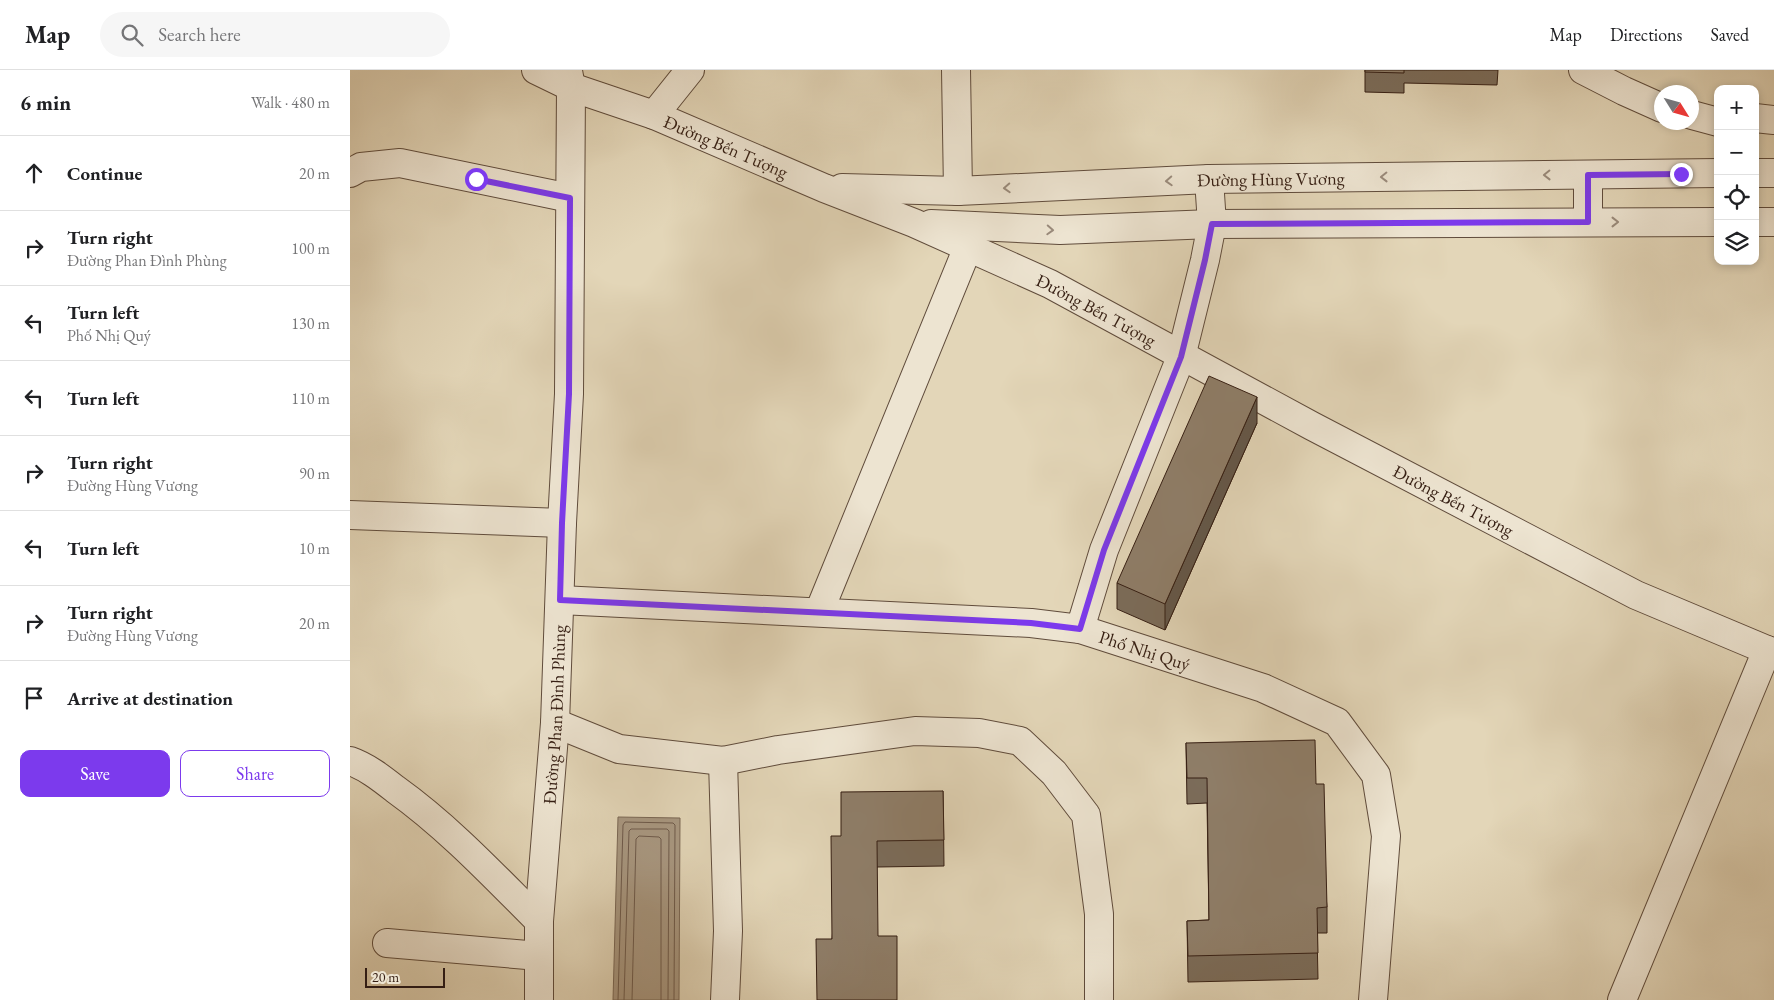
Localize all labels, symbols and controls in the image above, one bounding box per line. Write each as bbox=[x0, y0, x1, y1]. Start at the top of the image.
search box bbox=[100, 12, 450, 57]
text: Map bbox=[25, 19, 70, 50]
icon: search bbox=[118, 21, 146, 49]
text: Search here bbox=[158, 22, 241, 47]
text: Map bbox=[1550, 23, 1582, 46]
text: Directions bbox=[1610, 23, 1682, 46]
text: Saved bbox=[1710, 23, 1749, 46]
north arrow bbox=[1654, 85, 1699, 130]
map controls bbox=[1714, 85, 1759, 265]
button: + bbox=[1714, 85, 1759, 130]
text: 6 min bbox=[20, 89, 71, 116]
text: Walk · 480 m bbox=[251, 92, 330, 113]
street label: Đường Bến Tượng bbox=[660, 109, 792, 183]
button: − bbox=[1714, 130, 1759, 175]
icon: ahead bbox=[20, 159, 48, 187]
text: Continue bbox=[67, 161, 142, 186]
text: 20 m bbox=[299, 163, 330, 184]
route end bbox=[1670, 163, 1693, 186]
street label: Đường Hùng Vương bbox=[1196, 166, 1345, 191]
route start bbox=[465, 168, 488, 191]
one-way arrow bbox=[1542, 170, 1550, 180]
one-way arrow bbox=[1380, 172, 1388, 182]
one-way arrow bbox=[1165, 175, 1173, 186]
button: locate bbox=[1714, 175, 1759, 220]
one-way arrow bbox=[1003, 183, 1011, 194]
one-way arrow bbox=[1612, 217, 1619, 227]
button: layers bbox=[1714, 220, 1759, 265]
one-way arrow bbox=[1047, 224, 1055, 235]
text: Turn right bbox=[67, 225, 153, 250]
icon: right bbox=[20, 234, 48, 262]
text: 100 m bbox=[291, 238, 330, 259]
text: Đường Phan Đình Phùng bbox=[67, 250, 227, 271]
street label: Đường Bến Tượng bbox=[1033, 268, 1161, 351]
text: Turn left bbox=[67, 300, 139, 325]
icon: left bbox=[20, 309, 48, 337]
text: 130 m bbox=[291, 313, 330, 334]
text: Phố Nhị Quý bbox=[67, 325, 151, 346]
icon: left bbox=[20, 384, 48, 412]
text: Turn left bbox=[67, 386, 139, 411]
text: 110 m bbox=[291, 388, 330, 409]
text: Turn right bbox=[67, 450, 153, 475]
icon: right bbox=[20, 459, 48, 487]
street label: Đường Bến Tượng bbox=[1389, 459, 1518, 541]
text: 90 m bbox=[299, 463, 330, 484]
text: Đường Hùng Vương bbox=[67, 475, 198, 496]
icon: left bbox=[20, 534, 48, 562]
text: Turn left bbox=[67, 536, 139, 561]
text: 10 m bbox=[299, 538, 330, 559]
text: Turn right bbox=[67, 600, 153, 625]
icon: right bbox=[20, 609, 48, 637]
text: 20 m bbox=[299, 613, 330, 634]
street label: Đường Phan Đình Phùng bbox=[537, 624, 570, 805]
street label: Phố Nhị Quý bbox=[1096, 624, 1193, 675]
text: Đường Hùng Vương bbox=[67, 625, 198, 646]
icon: arrive bbox=[20, 684, 48, 712]
text: Arrive at destination bbox=[67, 686, 233, 711]
button: Save bbox=[20, 750, 170, 797]
button: Share bbox=[180, 750, 330, 797]
scale bar bbox=[365, 965, 445, 988]
text: 20 m bbox=[372, 968, 399, 986]

